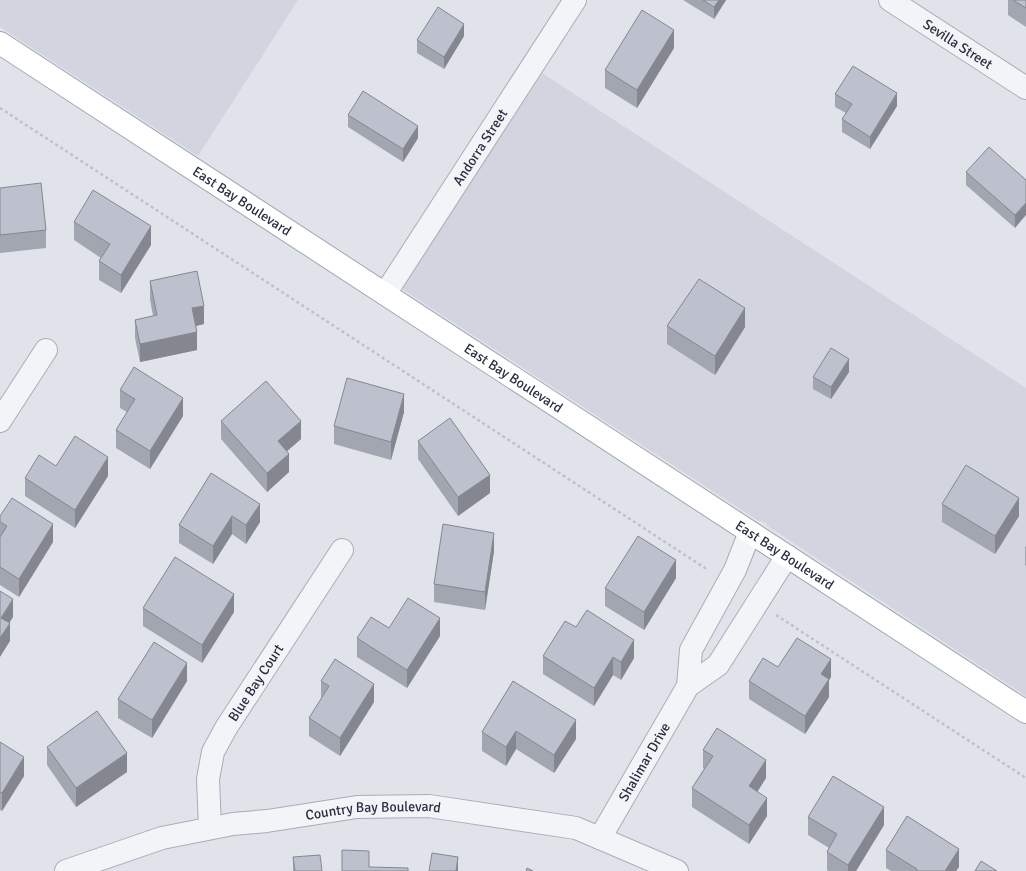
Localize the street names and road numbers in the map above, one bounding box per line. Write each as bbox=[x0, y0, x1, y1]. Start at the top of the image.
street label: Sevilla Street bbox=[920, 15, 996, 73]
street label: Andorra Street bbox=[449, 105, 511, 189]
street label: East Bay Boulevard bbox=[190, 163, 295, 239]
street label: East Bay Boulevard bbox=[461, 339, 566, 416]
street label: East Bay Boulevard bbox=[732, 516, 837, 593]
street label: Blue Bay Court bbox=[224, 641, 287, 724]
street label: Shalimar Drive bbox=[615, 719, 674, 804]
street label: Country Bay Boulevard bbox=[304, 798, 442, 823]

